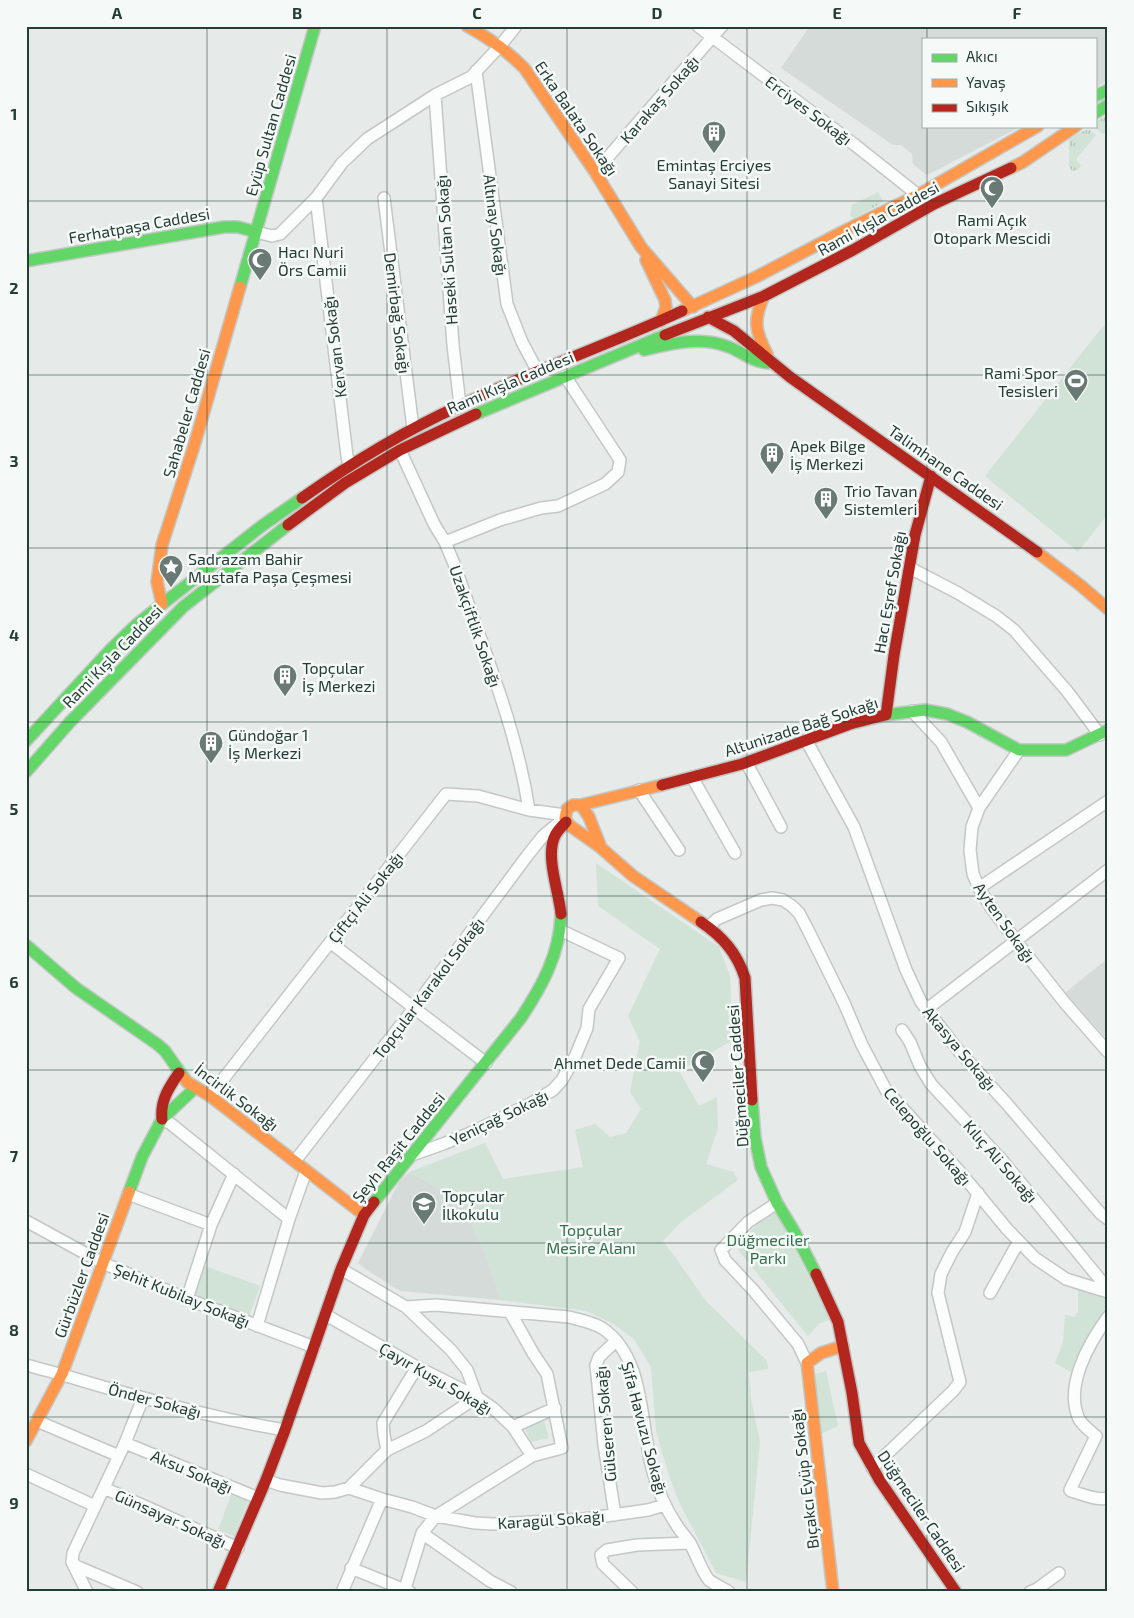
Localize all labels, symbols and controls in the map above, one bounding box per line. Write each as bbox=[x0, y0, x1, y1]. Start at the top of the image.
text: A bbox=[112, 3, 123, 22]
text: B bbox=[292, 3, 302, 22]
text: C bbox=[472, 3, 482, 22]
text: D bbox=[652, 3, 663, 22]
text: E bbox=[832, 3, 842, 22]
text: F bbox=[1013, 3, 1022, 22]
legend bbox=[922, 38, 1096, 128]
text: Akıcı bbox=[966, 47, 998, 65]
street label: Karakaş Sokağı bbox=[616, 51, 703, 147]
street label: Eyüp Sultan Caddesi bbox=[241, 52, 299, 198]
street label: Erka Balata Sokağı bbox=[532, 57, 622, 179]
street label: Erciyes Sokağı bbox=[762, 71, 856, 149]
text: Yavaş bbox=[966, 73, 1006, 92]
text: Sıkışık bbox=[966, 97, 1009, 116]
text: 1 bbox=[11, 104, 17, 123]
building icon: Emintaş Erciyes Sanayi Sitesi bbox=[701, 120, 727, 154]
place label: Emintaş Erciyes Sanayi Sitesi bbox=[657, 155, 771, 192]
street label: Altınay Sokağı bbox=[480, 173, 512, 277]
street label: Haseki Sultan Sokağı bbox=[431, 174, 461, 326]
mosque icon: Rami Açık Otopark Mescidi bbox=[979, 175, 1005, 209]
street label: Rami Kışla Caddesi bbox=[814, 177, 942, 260]
street label: Ferhatpaşa Caddesi bbox=[67, 203, 211, 248]
place label: Rami Açık Otopark Mescidi bbox=[933, 210, 1051, 247]
place label: Hacı Nuri Örs Camii bbox=[278, 242, 347, 279]
mosque icon: Hacı Nuri Örs Camii bbox=[247, 247, 273, 281]
street label: Demirbağ Sokağı bbox=[381, 251, 415, 375]
text: 2 bbox=[9, 278, 19, 297]
street label: Kervan Sokağı bbox=[318, 295, 350, 399]
street label: Sahabeler Caddesi bbox=[158, 346, 214, 480]
street label: Rami Kışla Caddesi bbox=[444, 347, 577, 418]
place label: Rami Spor Tesisleri bbox=[984, 363, 1059, 400]
sports icon: Rami Spor Tesisleri bbox=[1063, 368, 1089, 402]
street label: Talimhane Caddesi bbox=[885, 420, 1007, 514]
place label: Apek Bilge İş Merkezi bbox=[790, 436, 865, 474]
building icon: Apek Bilge İş Merkezi bbox=[759, 441, 785, 475]
text: 3 bbox=[9, 451, 19, 470]
place label: Trio Tavan Sistemleri bbox=[844, 481, 918, 518]
building icon: Trio Tavan Sistemleri bbox=[813, 486, 839, 520]
street label: Hacı Eşref Sokağı bbox=[869, 529, 910, 655]
place label: Sadrazam Bahir Mustafa Paşa Çeşmesi bbox=[188, 549, 352, 587]
place icon: Sadrazam Bahir Mustafa Paşa Çeşmesi bbox=[158, 554, 184, 588]
street label: Uzakçiftlik Sokağı bbox=[445, 563, 506, 690]
street label: Rami Kışla Caddesi bbox=[58, 601, 167, 712]
text: 4 bbox=[9, 625, 19, 644]
place label: Topçular İş Merkezi bbox=[302, 658, 376, 696]
building icon: Topçular İş Merkezi bbox=[272, 663, 298, 697]
street label: Altunizade Bağ Sokağı bbox=[722, 692, 880, 760]
place label: Gündoğar 1 İş Merkezi bbox=[228, 725, 308, 763]
building icon: Gündoğar 1 İş Merkezi bbox=[198, 730, 224, 764]
text: 5 bbox=[10, 799, 19, 818]
street label: Çiftçi Ali Sokağı bbox=[324, 848, 407, 947]
street label: Ayten Sokağı bbox=[970, 878, 1040, 966]
street label: Topçular Karakol Sokağı bbox=[369, 913, 488, 1063]
text: 6 bbox=[9, 972, 19, 991]
street label: Akasya Sokağı bbox=[919, 1002, 1001, 1094]
street label: Düğmeciler Caddesi bbox=[723, 1004, 751, 1148]
mosque icon: Ahmet Dede Camii bbox=[690, 1049, 716, 1083]
place label: Ahmet Dede Camii bbox=[554, 1053, 686, 1072]
street label: İncirlik Sokağı bbox=[191, 1059, 283, 1135]
street label: Celepoğlu Sokağı bbox=[880, 1083, 976, 1189]
street label: Yeniçağ Sokağı bbox=[447, 1085, 552, 1150]
street label: Şeyh Raşit Caddesi bbox=[348, 1088, 449, 1207]
street label: Kılıç Ali Sokağı bbox=[959, 1116, 1042, 1207]
text: 7 bbox=[10, 1146, 19, 1165]
place label: Topçular İlkokulu bbox=[442, 1186, 505, 1223]
school or university icon: Topçular İlkokulu bbox=[411, 1191, 437, 1225]
street label: Gürbüzler Caddesi bbox=[50, 1210, 112, 1340]
park label: Topçular Mesire Alanı bbox=[546, 1220, 636, 1257]
park label: Düğmeciler Parkı bbox=[727, 1230, 810, 1267]
street label: Şehit Kubilay Sokağı bbox=[111, 1259, 253, 1332]
text: 8 bbox=[9, 1320, 19, 1339]
street label: Çayır Kuşu Sokağı bbox=[376, 1338, 496, 1419]
street label: Şifa Havuzu Sokağı bbox=[617, 1359, 672, 1497]
street label: Gülseren Sokağı bbox=[590, 1365, 620, 1483]
street label: Önder Sokağı bbox=[107, 1378, 203, 1422]
street label: Bıçakcı Eyüp Sokağı bbox=[786, 1408, 823, 1550]
street label: Aksu Sokağı bbox=[148, 1445, 236, 1497]
street label: Düğmeciler Caddesi bbox=[874, 1446, 970, 1576]
street label: Günsayar Sokağı bbox=[112, 1485, 230, 1551]
text: 9 bbox=[9, 1493, 19, 1512]
street label: Karagül Sokağı bbox=[497, 1506, 605, 1532]

